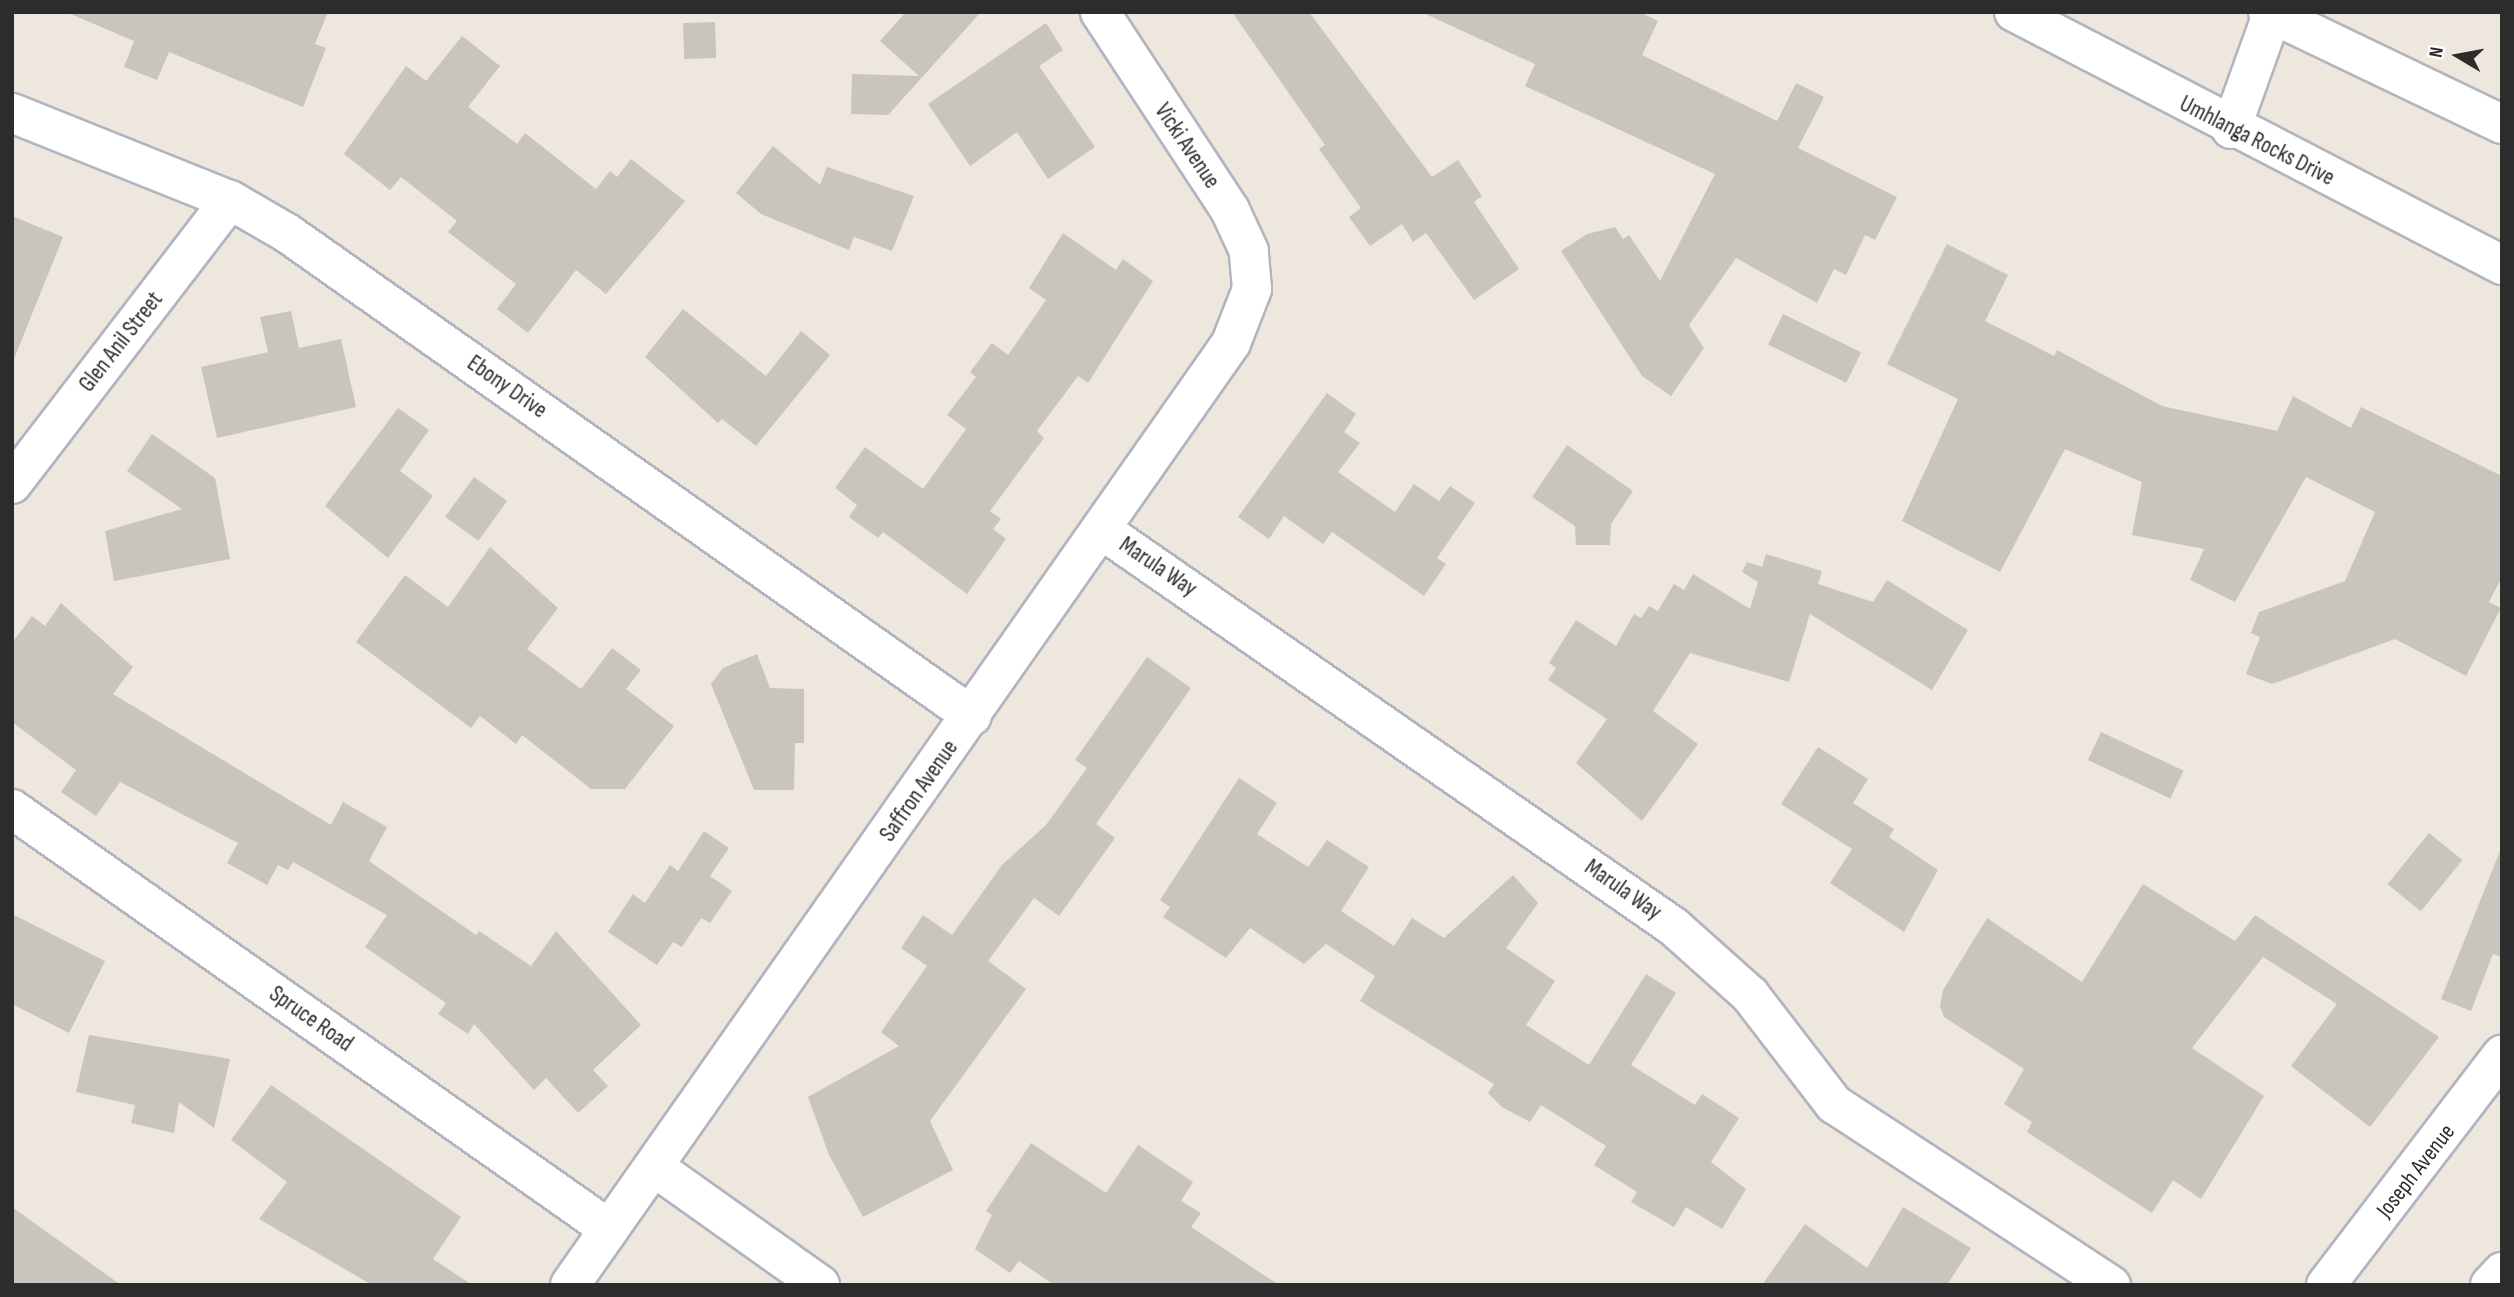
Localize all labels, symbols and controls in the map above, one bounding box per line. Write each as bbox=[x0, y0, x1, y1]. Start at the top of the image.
north arrow bbox=[2423, 21, 2493, 91]
text: N bbox=[2425, 45, 2449, 59]
street label: Umhlanga Rocks Drive bbox=[2175, 90, 2339, 192]
street label: Vicki Avenue bbox=[1148, 98, 1226, 194]
street label: Glen Anil Street bbox=[73, 286, 169, 398]
street label: Ebony Drive bbox=[462, 350, 552, 424]
street label: Marula Way bbox=[1114, 531, 1202, 603]
street label: Saffron Avenue bbox=[874, 735, 964, 847]
street label: Marula Way bbox=[1579, 854, 1667, 926]
street label: Spruce Road bbox=[264, 980, 358, 1058]
street label: Joseph Avenue bbox=[2371, 1119, 2461, 1223]

